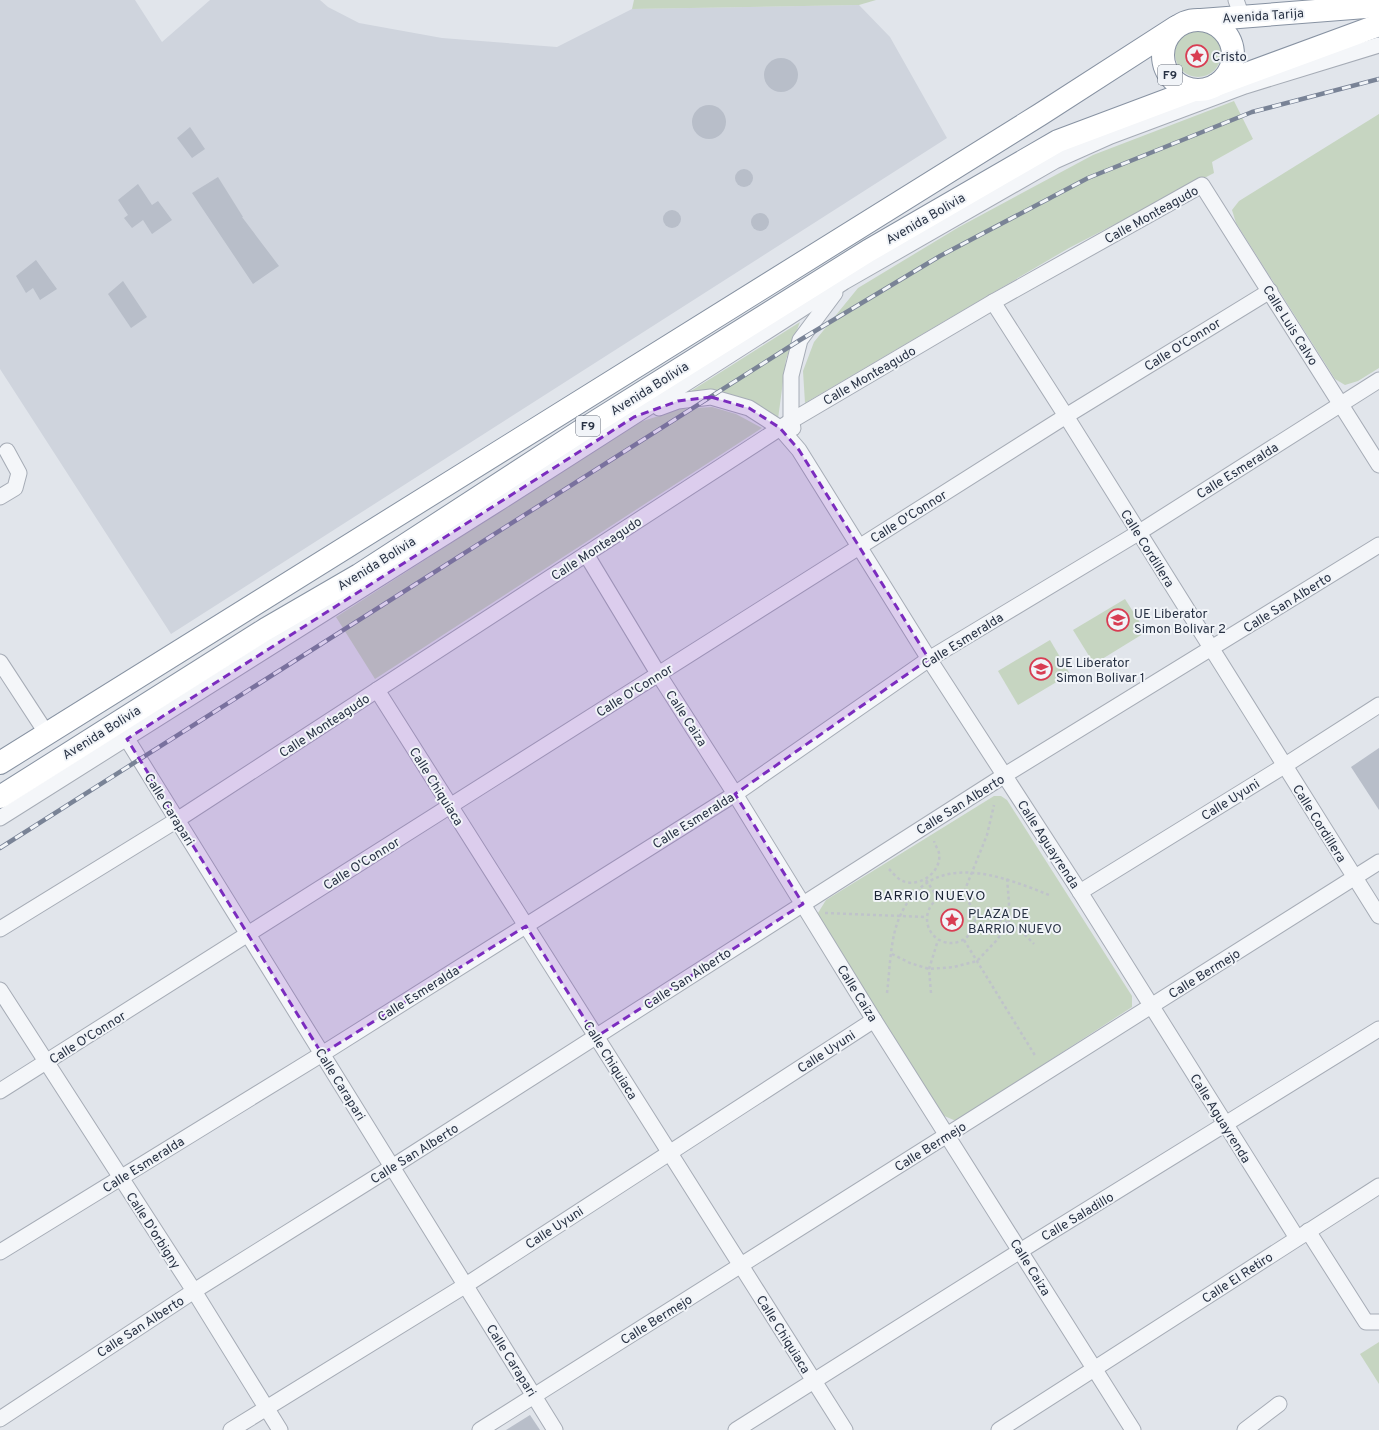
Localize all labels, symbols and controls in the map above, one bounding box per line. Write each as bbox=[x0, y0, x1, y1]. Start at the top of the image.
street label: Avenida Tarija bbox=[1222, 6, 1304, 28]
place icon: Cristo bbox=[1184, 43, 1210, 69]
place label: Cristo bbox=[1212, 50, 1247, 66]
road number: F9 bbox=[1158, 65, 1182, 85]
street label: Calle Monteagudo bbox=[1102, 183, 1202, 248]
street label: Avenida Bolivia bbox=[883, 191, 969, 249]
street label: Calle Luis Calvo bbox=[1258, 283, 1320, 369]
street label: Calle O'Connor bbox=[1142, 316, 1224, 376]
street label: Calle Monteagudo bbox=[821, 344, 919, 410]
street label: Avenida Bolivia bbox=[608, 359, 692, 420]
road number: F9 bbox=[576, 416, 600, 436]
street label: Calle Esmeralda bbox=[1194, 440, 1282, 503]
street label: Calle O'Connor bbox=[868, 488, 950, 548]
street label: Calle Cordillera bbox=[1116, 507, 1177, 591]
street label: Calle Monteagudo bbox=[549, 514, 645, 585]
street label: Avenida Bolivia bbox=[335, 534, 419, 595]
street label: Calle San Alberto bbox=[1241, 570, 1335, 637]
school or university icon: UE Liberator Simon Bolivar 2 bbox=[1105, 607, 1131, 633]
place label: UE Liberator Simon Bolivar 2 bbox=[1134, 607, 1226, 638]
street label: Calle Esmeralda bbox=[919, 610, 1007, 673]
school or university icon: UE Liberator Simon Bolivar 1 bbox=[1028, 656, 1054, 682]
place label: UE Liberator Simon Bolivar 1 bbox=[1056, 656, 1145, 687]
street label: Calle O'Connor bbox=[594, 662, 676, 722]
street label: Calle Caiza bbox=[661, 688, 709, 750]
street label: Calle Monteagudo bbox=[277, 691, 373, 762]
street label: Avenida Bolivia bbox=[60, 703, 144, 764]
street label: Calle Chiquiaca bbox=[405, 745, 466, 829]
street label: Calle Carapari bbox=[140, 771, 197, 849]
street label: Calle San Alberto bbox=[914, 772, 1008, 839]
street label: Calle Uyuni bbox=[1199, 776, 1263, 825]
street label: Calle Cordillera bbox=[1288, 782, 1349, 866]
street label: Calle Esmeralda bbox=[650, 790, 738, 853]
street label: Calle Aguayrenda bbox=[1013, 798, 1082, 892]
street label: Calle O'Connor bbox=[321, 835, 403, 895]
district label: BARRIO NUEVO bbox=[874, 888, 986, 905]
place icon: PLAZA DE BARRIO NUEVO bbox=[939, 907, 965, 933]
place label: PLAZA DE BARRIO NUEVO bbox=[968, 907, 1062, 938]
street label: Calle San Alberto bbox=[641, 945, 735, 1014]
street label: Calle Bermejo bbox=[1166, 946, 1244, 1003]
street label: Calle Esmeralda bbox=[375, 963, 463, 1026]
street label: Calle Caiza bbox=[833, 963, 880, 1025]
street label: Calle O'Connor bbox=[47, 1009, 129, 1069]
street label: Calle Chiquiaca bbox=[579, 1019, 640, 1103]
street label: Calle Uyuni bbox=[795, 1028, 859, 1077]
street label: Calle Carapari bbox=[311, 1046, 368, 1124]
street label: Calle Aguayrenda bbox=[1185, 1071, 1253, 1167]
street label: Calle Bermejo bbox=[892, 1119, 970, 1176]
street label: Calle San Alberto bbox=[368, 1121, 462, 1188]
street label: Calle Esmeralda bbox=[100, 1134, 188, 1197]
street label: Calle D'orbigny bbox=[122, 1190, 183, 1272]
street label: Calle Saladillo bbox=[1039, 1190, 1117, 1246]
street label: Calle Uyuni bbox=[523, 1204, 587, 1253]
street label: Calle Caiza bbox=[1006, 1237, 1053, 1299]
street label: Calle El Retiro bbox=[1200, 1250, 1277, 1308]
street label: Calle Bermejo bbox=[618, 1292, 696, 1349]
street label: Calle San Alberto bbox=[94, 1293, 188, 1362]
street label: Calle Chiquiaca bbox=[752, 1293, 813, 1377]
street label: Calle Carapari bbox=[482, 1322, 539, 1400]

